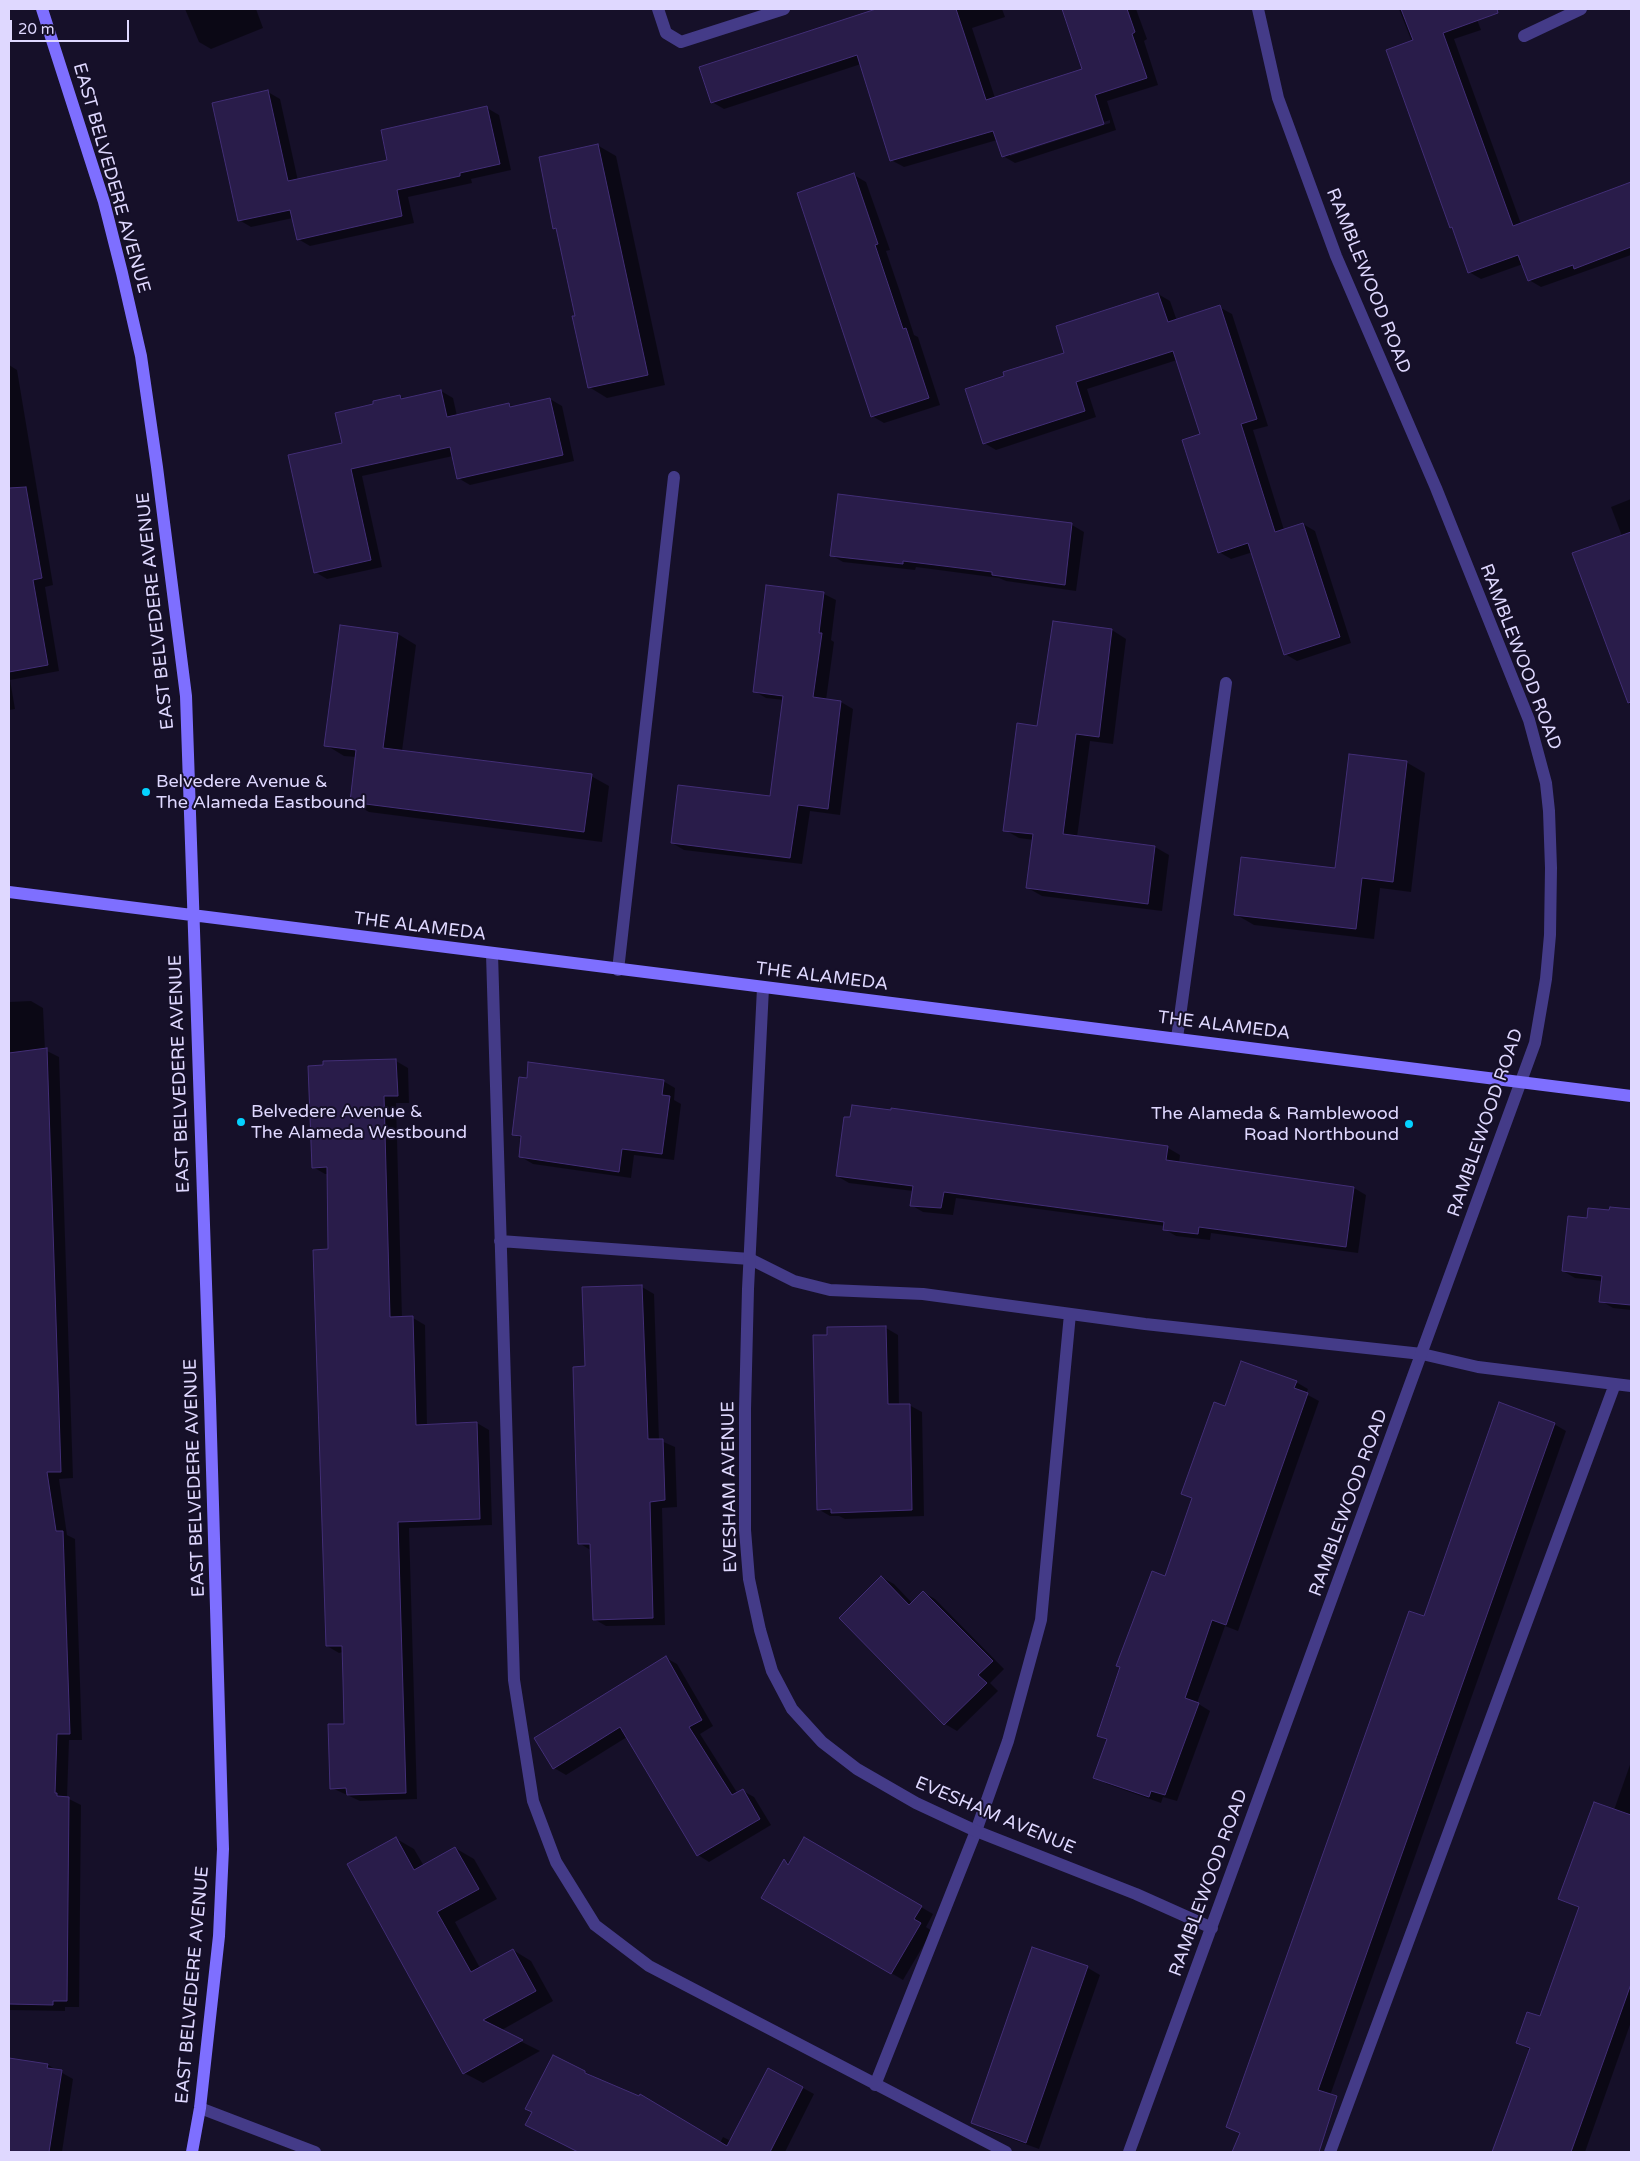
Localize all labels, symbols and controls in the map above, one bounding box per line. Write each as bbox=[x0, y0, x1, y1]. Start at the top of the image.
scale bar bbox=[12, 10, 131, 42]
text: 20 m bbox=[18, 20, 55, 38]
street label: EAST BELVEDERE AVENUE bbox=[68, 60, 154, 296]
street label: RAMBLEWOOD ROAD bbox=[1321, 185, 1415, 377]
street label: EAST BELVEDERE AVENUE bbox=[133, 491, 179, 731]
street label: RAMBLEWOOD ROAD bbox=[1474, 561, 1566, 753]
place label: Belvedere Avenue & The Alameda Eastbound bbox=[156, 771, 366, 814]
marker: Belvedere Avenue & The Alameda Eastbound bbox=[140, 786, 152, 798]
street label: THE ALAMEDA bbox=[353, 908, 487, 946]
street label: EAST BELVEDERE AVENUE bbox=[165, 954, 195, 1194]
street label: THE ALAMEDA bbox=[755, 958, 889, 996]
street label: THE ALAMEDA bbox=[1157, 1007, 1291, 1045]
street label: RAMBLEWOOD ROAD bbox=[1444, 1026, 1528, 1220]
place label: Belvedere Avenue & The Alameda Westbound bbox=[251, 1101, 467, 1144]
place label: The Alameda & Ramblewood Road Northbound bbox=[1151, 1103, 1399, 1146]
marker: Belvedere Avenue & The Alameda Westbound bbox=[235, 1116, 247, 1128]
marker: The Alameda & Ramblewood Road Northbound bbox=[1403, 1118, 1415, 1130]
street label: EAST BELVEDERE AVENUE bbox=[180, 1358, 210, 1598]
street label: EVESHAM AVENUE bbox=[718, 1401, 742, 1573]
street label: RAMBLEWOOD ROAD bbox=[1305, 1406, 1393, 1600]
street label: EVESHAM AVENUE bbox=[912, 1772, 1078, 1860]
street label: RAMBLEWOOD ROAD bbox=[1165, 1786, 1253, 1980]
street label: EAST BELVEDERE AVENUE bbox=[172, 1865, 214, 2105]

